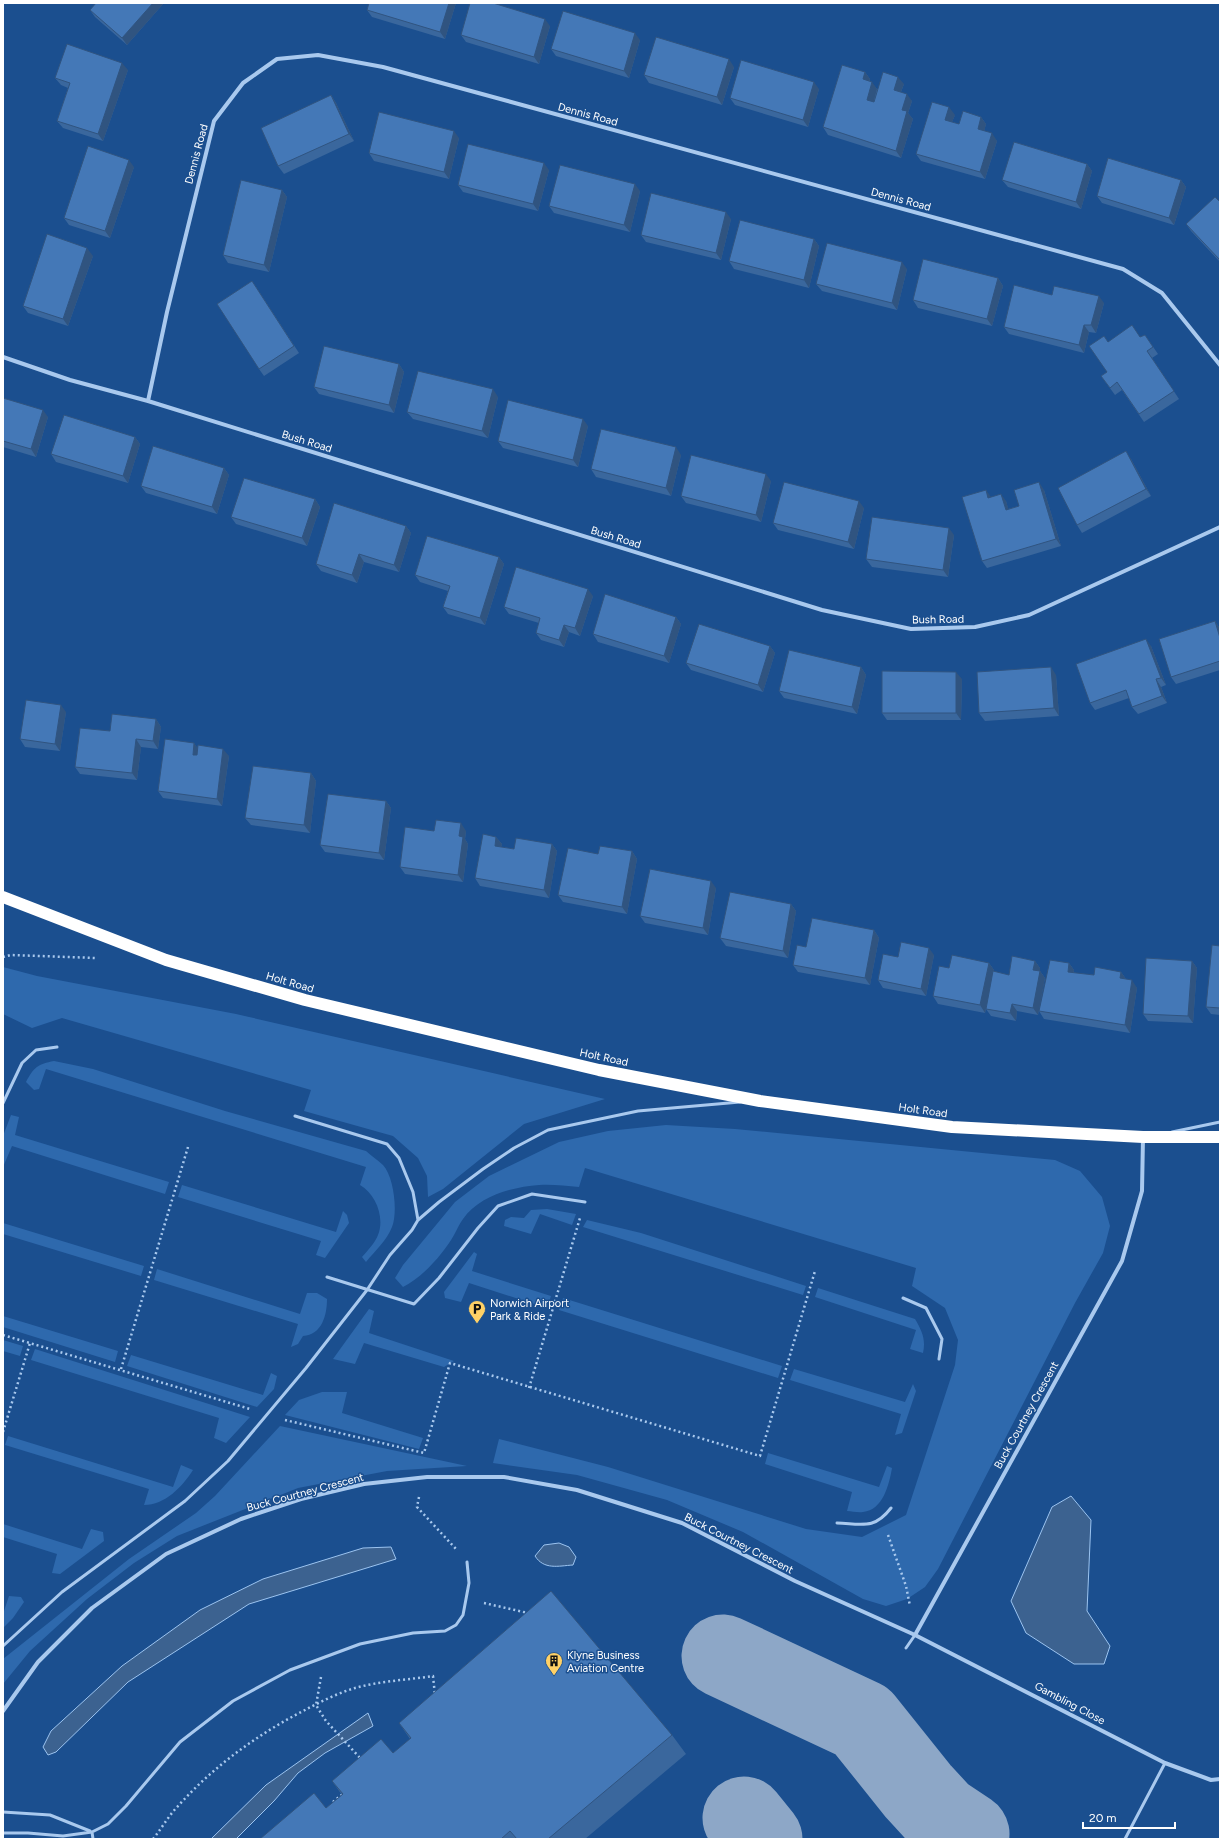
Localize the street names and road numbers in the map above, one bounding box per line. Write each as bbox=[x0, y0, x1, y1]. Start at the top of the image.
street label: Dennis Road bbox=[556, 100, 619, 129]
street label: Dennis Road bbox=[182, 123, 211, 186]
street label: Dennis Road bbox=[869, 185, 932, 214]
street label: Bush Road bbox=[280, 428, 334, 455]
street label: Bush Road bbox=[589, 524, 643, 551]
street label: Bush Road bbox=[912, 613, 964, 626]
street label: Holt Road bbox=[264, 969, 315, 996]
street label: Holt Road bbox=[578, 1046, 629, 1069]
street label: Holt Road bbox=[898, 1101, 948, 1120]
street label: Buck Courtney Crescent bbox=[991, 1359, 1061, 1471]
street label: Buck Courtney Crescent bbox=[245, 1471, 365, 1514]
street label: Buck Courtney Crescent bbox=[682, 1510, 796, 1577]
street label: Gambling Close bbox=[1032, 1679, 1107, 1727]

